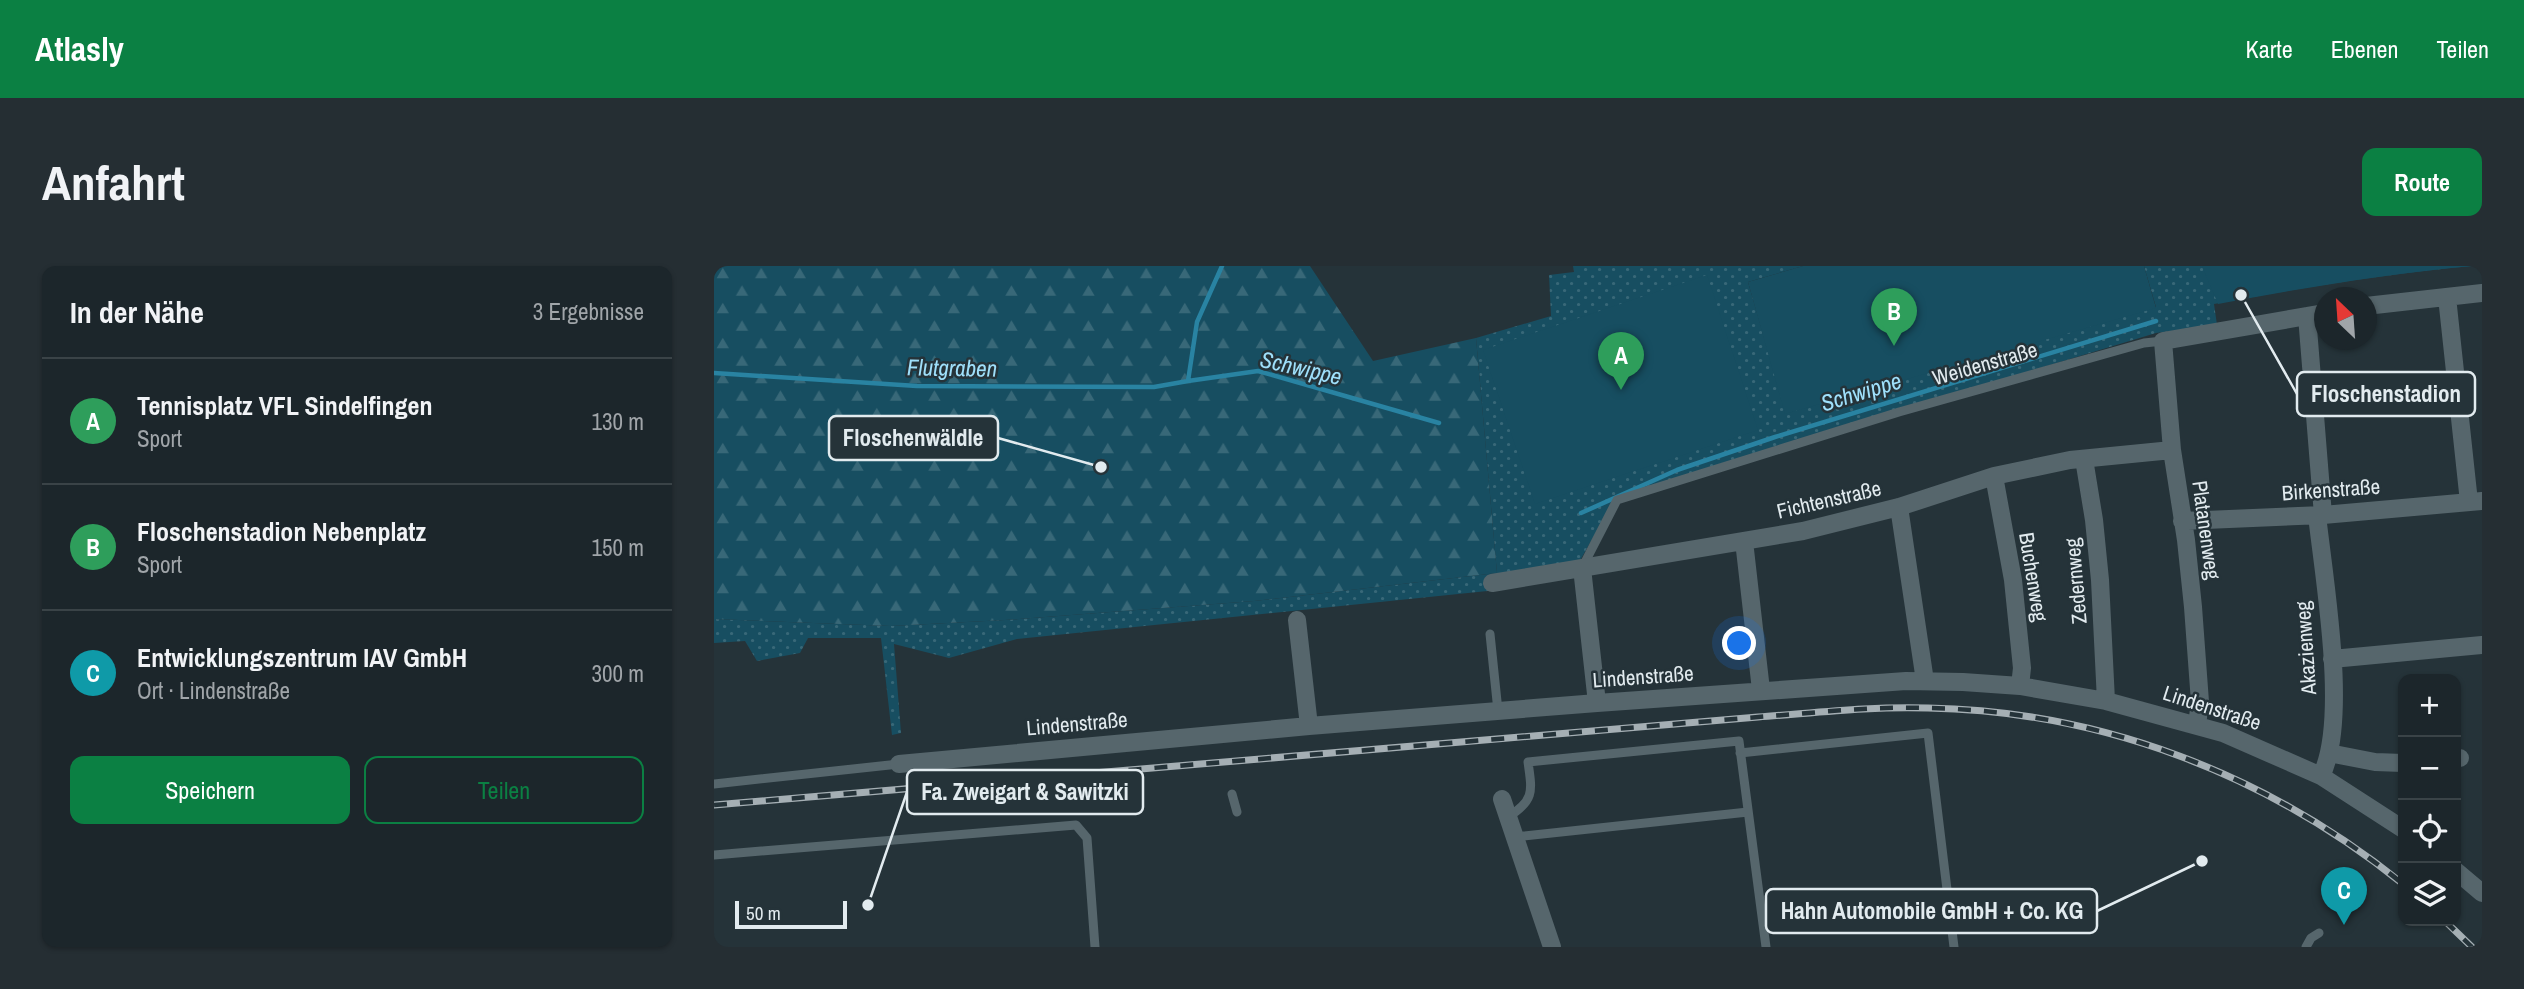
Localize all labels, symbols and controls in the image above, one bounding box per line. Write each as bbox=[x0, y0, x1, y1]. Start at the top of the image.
text: Atlasly bbox=[35, 27, 124, 71]
text: Karte bbox=[2246, 33, 2293, 65]
text: Ebenen bbox=[2331, 33, 2398, 65]
text: Teilen bbox=[2436, 33, 2489, 65]
button: Route bbox=[2362, 148, 2482, 216]
text: Anfahrt bbox=[42, 149, 185, 215]
north arrow bbox=[2314, 287, 2377, 350]
pin: B bbox=[1871, 288, 1917, 346]
text: In der Nähe bbox=[70, 292, 204, 332]
text: 3 Ergebnisse bbox=[533, 296, 644, 327]
pin: A bbox=[1598, 332, 1644, 390]
street label: Weidenstraße bbox=[1929, 335, 2041, 392]
water label: Schwippe bbox=[1257, 343, 1345, 392]
water label: Flutgraben bbox=[907, 351, 997, 384]
water label: Schwippe bbox=[1817, 365, 1905, 418]
callout: Floschenstadion bbox=[2297, 372, 2475, 416]
text: Floschenstadion bbox=[2311, 378, 2461, 409]
text: Tennisplatz VFL Sindelfingen bbox=[137, 388, 432, 423]
text: A bbox=[86, 406, 100, 437]
text: 130 m bbox=[592, 406, 644, 437]
callout: Floschenwäldle bbox=[829, 416, 998, 460]
text: Floschenwäldle bbox=[843, 422, 983, 453]
text: Sport bbox=[137, 423, 182, 454]
street label: Birkenstraße bbox=[2281, 472, 2381, 507]
street label: Fichtenstraße bbox=[1774, 473, 1884, 526]
street label: Platanenweg bbox=[2185, 479, 2228, 582]
text: Floschenstadion Nebenplatz bbox=[137, 514, 426, 549]
street label: Buchenweg bbox=[2012, 530, 2055, 624]
text: B bbox=[86, 532, 100, 563]
text: 150 m bbox=[592, 532, 644, 563]
street label: Zedernweg bbox=[2057, 536, 2094, 625]
text: Sport bbox=[137, 549, 182, 580]
street label: Akazienweg bbox=[2288, 600, 2323, 697]
your location bbox=[1722, 626, 1756, 660]
text: Entwicklungszentrum IAV GmbH bbox=[137, 640, 467, 675]
text: C bbox=[86, 658, 100, 689]
text: 300 m bbox=[592, 658, 644, 689]
street label: Lindenstraße bbox=[1591, 658, 1695, 695]
map controls bbox=[2398, 674, 2461, 926]
button: + bbox=[2398, 674, 2461, 737]
text: Ort · Lindenstraße bbox=[137, 675, 290, 706]
street label: Lindenstraße bbox=[2159, 678, 2265, 737]
street label: Lindenstraße bbox=[1025, 705, 1129, 742]
button: − bbox=[2398, 737, 2461, 800]
button: Speichern bbox=[70, 756, 350, 824]
button: Teilen bbox=[364, 756, 644, 824]
callout: Fa. Zweigart & Sawitzki bbox=[907, 770, 1143, 814]
text: Fa. Zweigart & Sawitzki bbox=[921, 776, 1129, 807]
button: locate bbox=[2398, 800, 2461, 863]
button: layers bbox=[2398, 863, 2461, 926]
pin: C bbox=[2321, 867, 2367, 925]
callout: Hahn Automobile GmbH + Co. KG bbox=[1766, 889, 2097, 933]
text: Hahn Automobile GmbH + Co. KG bbox=[1781, 895, 2083, 926]
scale bar bbox=[735, 898, 847, 930]
text: 50 m bbox=[746, 900, 781, 926]

